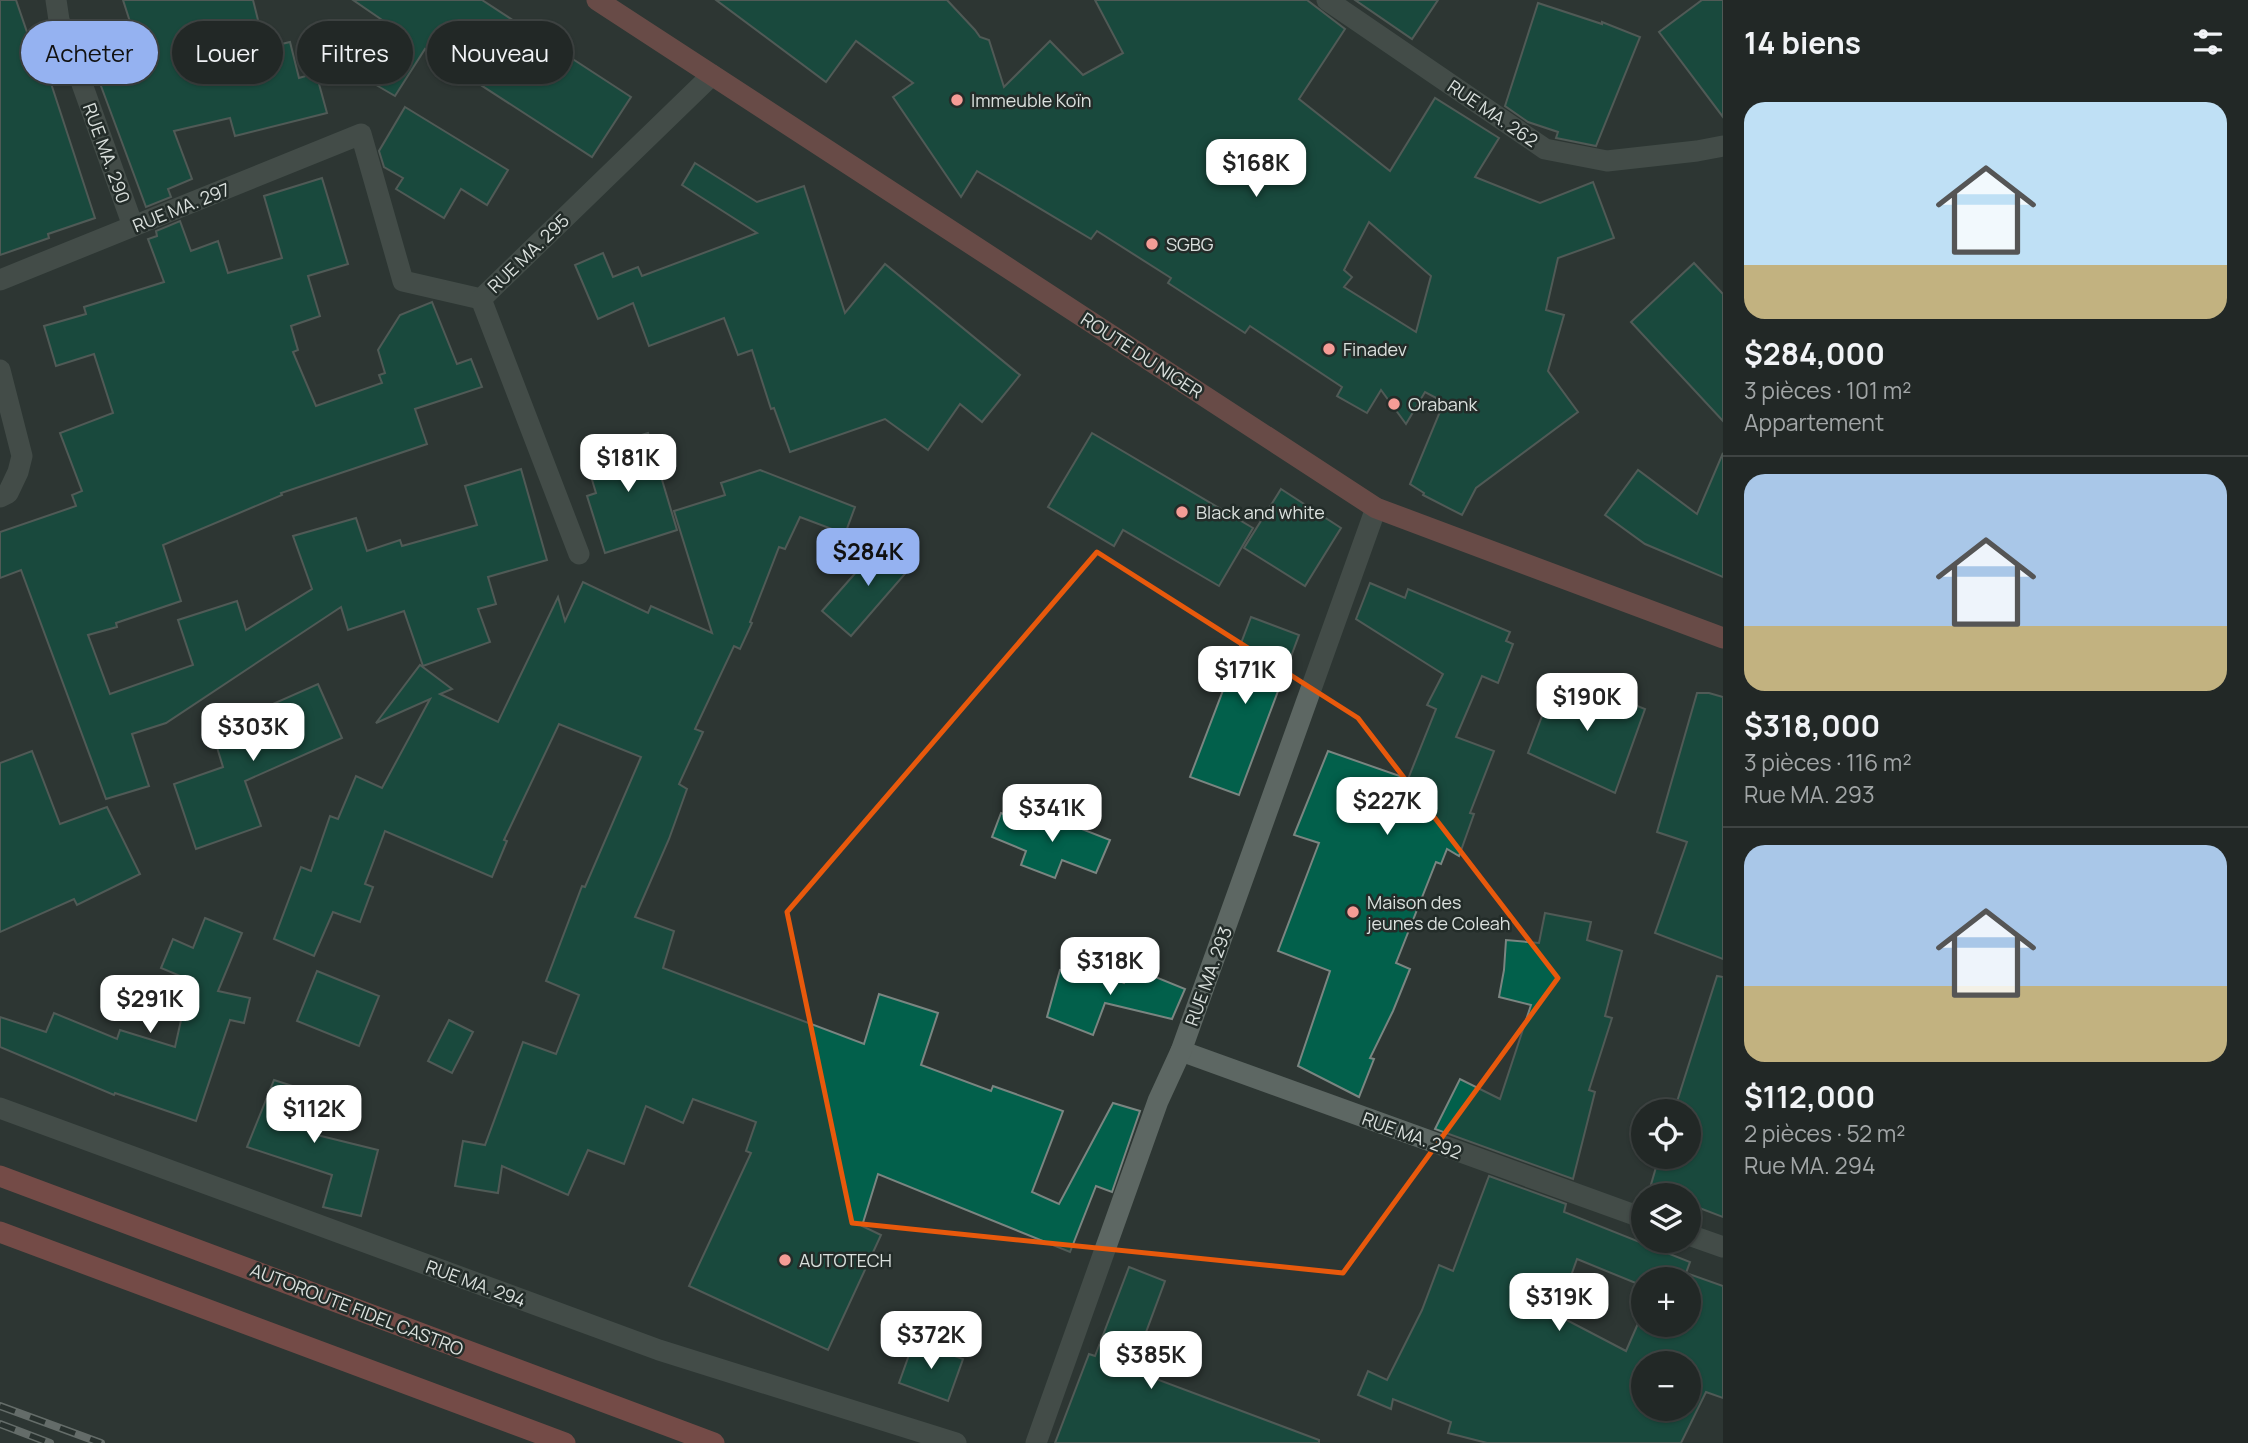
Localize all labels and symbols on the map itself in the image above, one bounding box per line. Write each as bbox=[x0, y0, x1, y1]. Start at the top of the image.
street label: RUE MA. 262 bbox=[1443, 74, 1543, 152]
place label: Immeuble Koïn bbox=[971, 88, 1091, 112]
marker: Immeuble Koïn bbox=[949, 92, 965, 108]
street label: RUE MA. 290 bbox=[78, 100, 136, 206]
pin: $168K bbox=[1207, 140, 1305, 199]
street label: RUE MA. 297 bbox=[129, 177, 233, 237]
street label: RUE MA. 295 bbox=[482, 208, 574, 298]
place label: SGBG bbox=[1166, 232, 1214, 256]
marker: SGBG bbox=[1144, 236, 1160, 252]
street label: ROUTE DU NIGER bbox=[1076, 307, 1208, 403]
place label: Finadev bbox=[1343, 337, 1407, 361]
marker: Finadev bbox=[1321, 341, 1337, 357]
place label: Orabank bbox=[1408, 392, 1478, 416]
marker: Orabank bbox=[1386, 396, 1402, 412]
pin: $181K bbox=[579, 434, 677, 494]
place label: Black and white bbox=[1196, 500, 1325, 524]
marker: Black and white bbox=[1174, 504, 1190, 520]
pin: $284K bbox=[819, 528, 917, 588]
pin: $171K bbox=[1196, 646, 1294, 706]
pin: $190K bbox=[1538, 674, 1636, 733]
pin: $303K bbox=[204, 704, 302, 763]
pin: $227K bbox=[1338, 778, 1436, 837]
pin: $341K bbox=[1003, 784, 1101, 844]
place label: Maison des jeunes de Coleah bbox=[1366, 890, 1510, 935]
marker: Maison des jeunes de Coleah bbox=[1345, 904, 1361, 920]
street label: RUE MA. 293 bbox=[1179, 923, 1237, 1029]
pin: $318K bbox=[1061, 937, 1159, 997]
pin: $291K bbox=[101, 976, 199, 1035]
pin: $112K bbox=[265, 1086, 363, 1145]
street label: RUE MA. 292 bbox=[1359, 1106, 1465, 1164]
place label: AUTOTECH bbox=[799, 1248, 892, 1272]
marker: AUTOTECH bbox=[777, 1252, 793, 1268]
street label: RUE MA. 294 bbox=[423, 1254, 529, 1312]
street label: AUTOROUTE FIDEL CASTRO bbox=[247, 1257, 467, 1361]
pin: $319K bbox=[1510, 1274, 1608, 1333]
pin: $372K bbox=[882, 1312, 980, 1371]
pin: $385K bbox=[1102, 1332, 1200, 1391]

